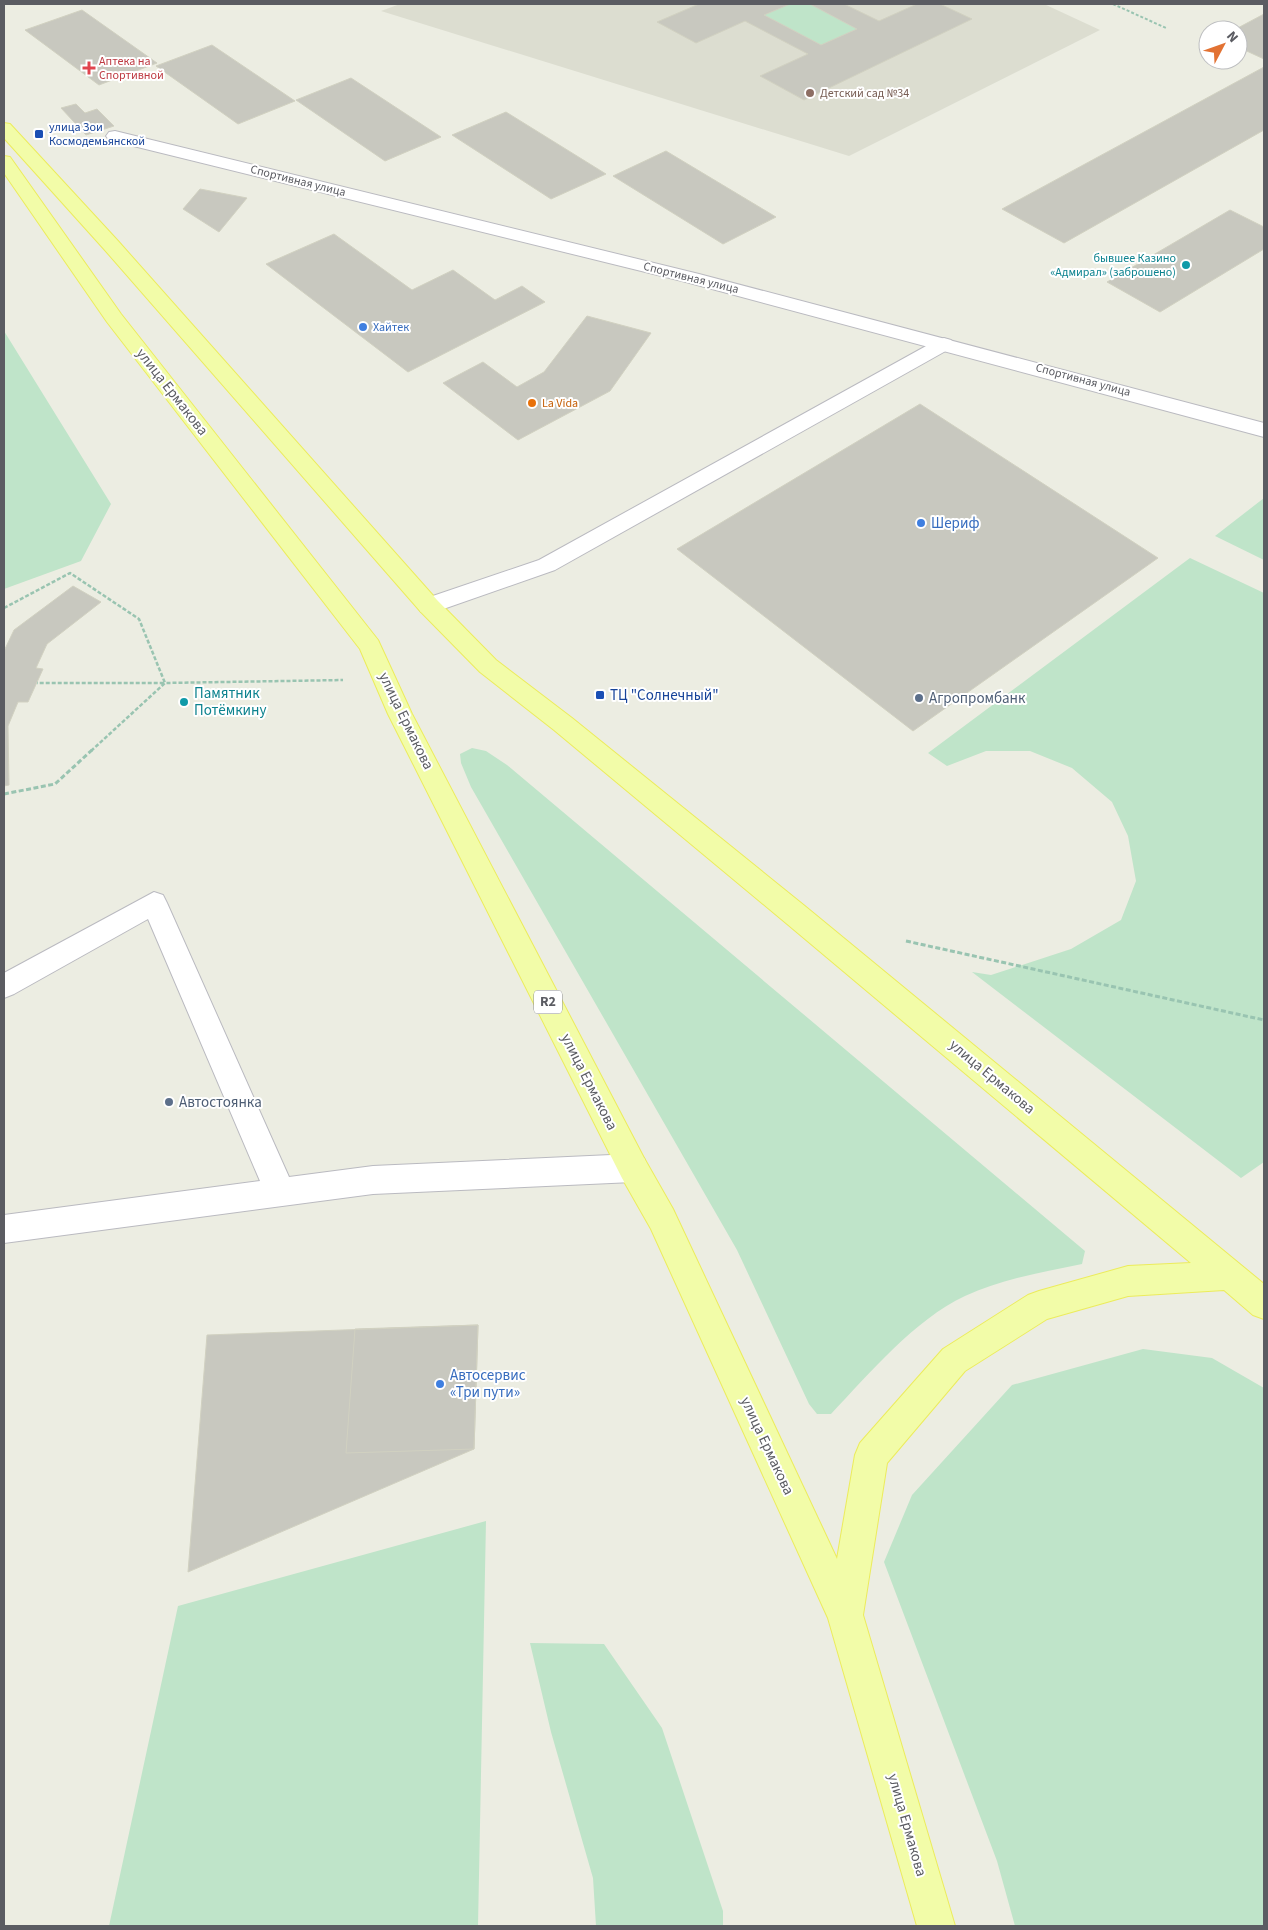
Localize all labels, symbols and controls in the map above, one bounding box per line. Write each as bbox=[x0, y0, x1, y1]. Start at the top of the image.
north arrow bbox=[1198, 20, 1248, 70]
text: N bbox=[1221, 27, 1243, 47]
place label: Аптека на Спортивной bbox=[99, 53, 164, 84]
marker: Аптека на Спортивной bbox=[83, 62, 95, 74]
place label: Детский сад №34 bbox=[820, 85, 909, 102]
marker: Детский сад №34 bbox=[804, 87, 816, 99]
place label: улица Зои Космодемьянской bbox=[49, 119, 145, 150]
marker: улица Зои Космодемьянской bbox=[33, 128, 45, 140]
street label: Спортивная улица bbox=[249, 161, 347, 201]
place label: бывшее Казино «Адмирал» (заброшено) bbox=[1050, 250, 1176, 281]
street label: Спортивная улица bbox=[642, 258, 740, 298]
marker: бывшее Казино «Адмирал» (заброшено) bbox=[1180, 259, 1192, 271]
place label: Хайтек bbox=[373, 319, 409, 336]
marker: Хайтек bbox=[357, 321, 369, 333]
street label: улица Ермакова bbox=[131, 344, 213, 440]
street label: Спортивная улица bbox=[1034, 359, 1132, 401]
place label: La Vida bbox=[542, 395, 578, 412]
marker: La Vida bbox=[526, 397, 538, 409]
place label: Шериф bbox=[931, 513, 979, 534]
marker: Шериф bbox=[915, 517, 927, 529]
street label: улица Ермакова bbox=[373, 669, 439, 773]
place label: Памятник Потёмкину bbox=[194, 683, 267, 721]
place label: ТЦ "Солнечный" bbox=[610, 685, 719, 706]
place label: Агропромбанк bbox=[929, 688, 1026, 709]
marker: ТЦ "Солнечный" bbox=[594, 689, 606, 701]
marker: Агропромбанк bbox=[913, 692, 925, 704]
marker: Памятник Потёмкину bbox=[178, 696, 190, 708]
road number: R2 bbox=[534, 990, 562, 1014]
street label: улица Ермакова bbox=[556, 1030, 622, 1134]
street label: улица Ермакова bbox=[945, 1035, 1039, 1119]
place label: Автостоянка bbox=[179, 1092, 262, 1113]
marker: Автостоянка bbox=[163, 1096, 175, 1108]
place label: Автосервис «Три пути» bbox=[450, 1365, 526, 1403]
marker: Автосервис «Три пути» bbox=[434, 1378, 446, 1390]
street label: улица Ермакова bbox=[735, 1393, 799, 1499]
street label: улица Ермакова bbox=[882, 1771, 932, 1879]

